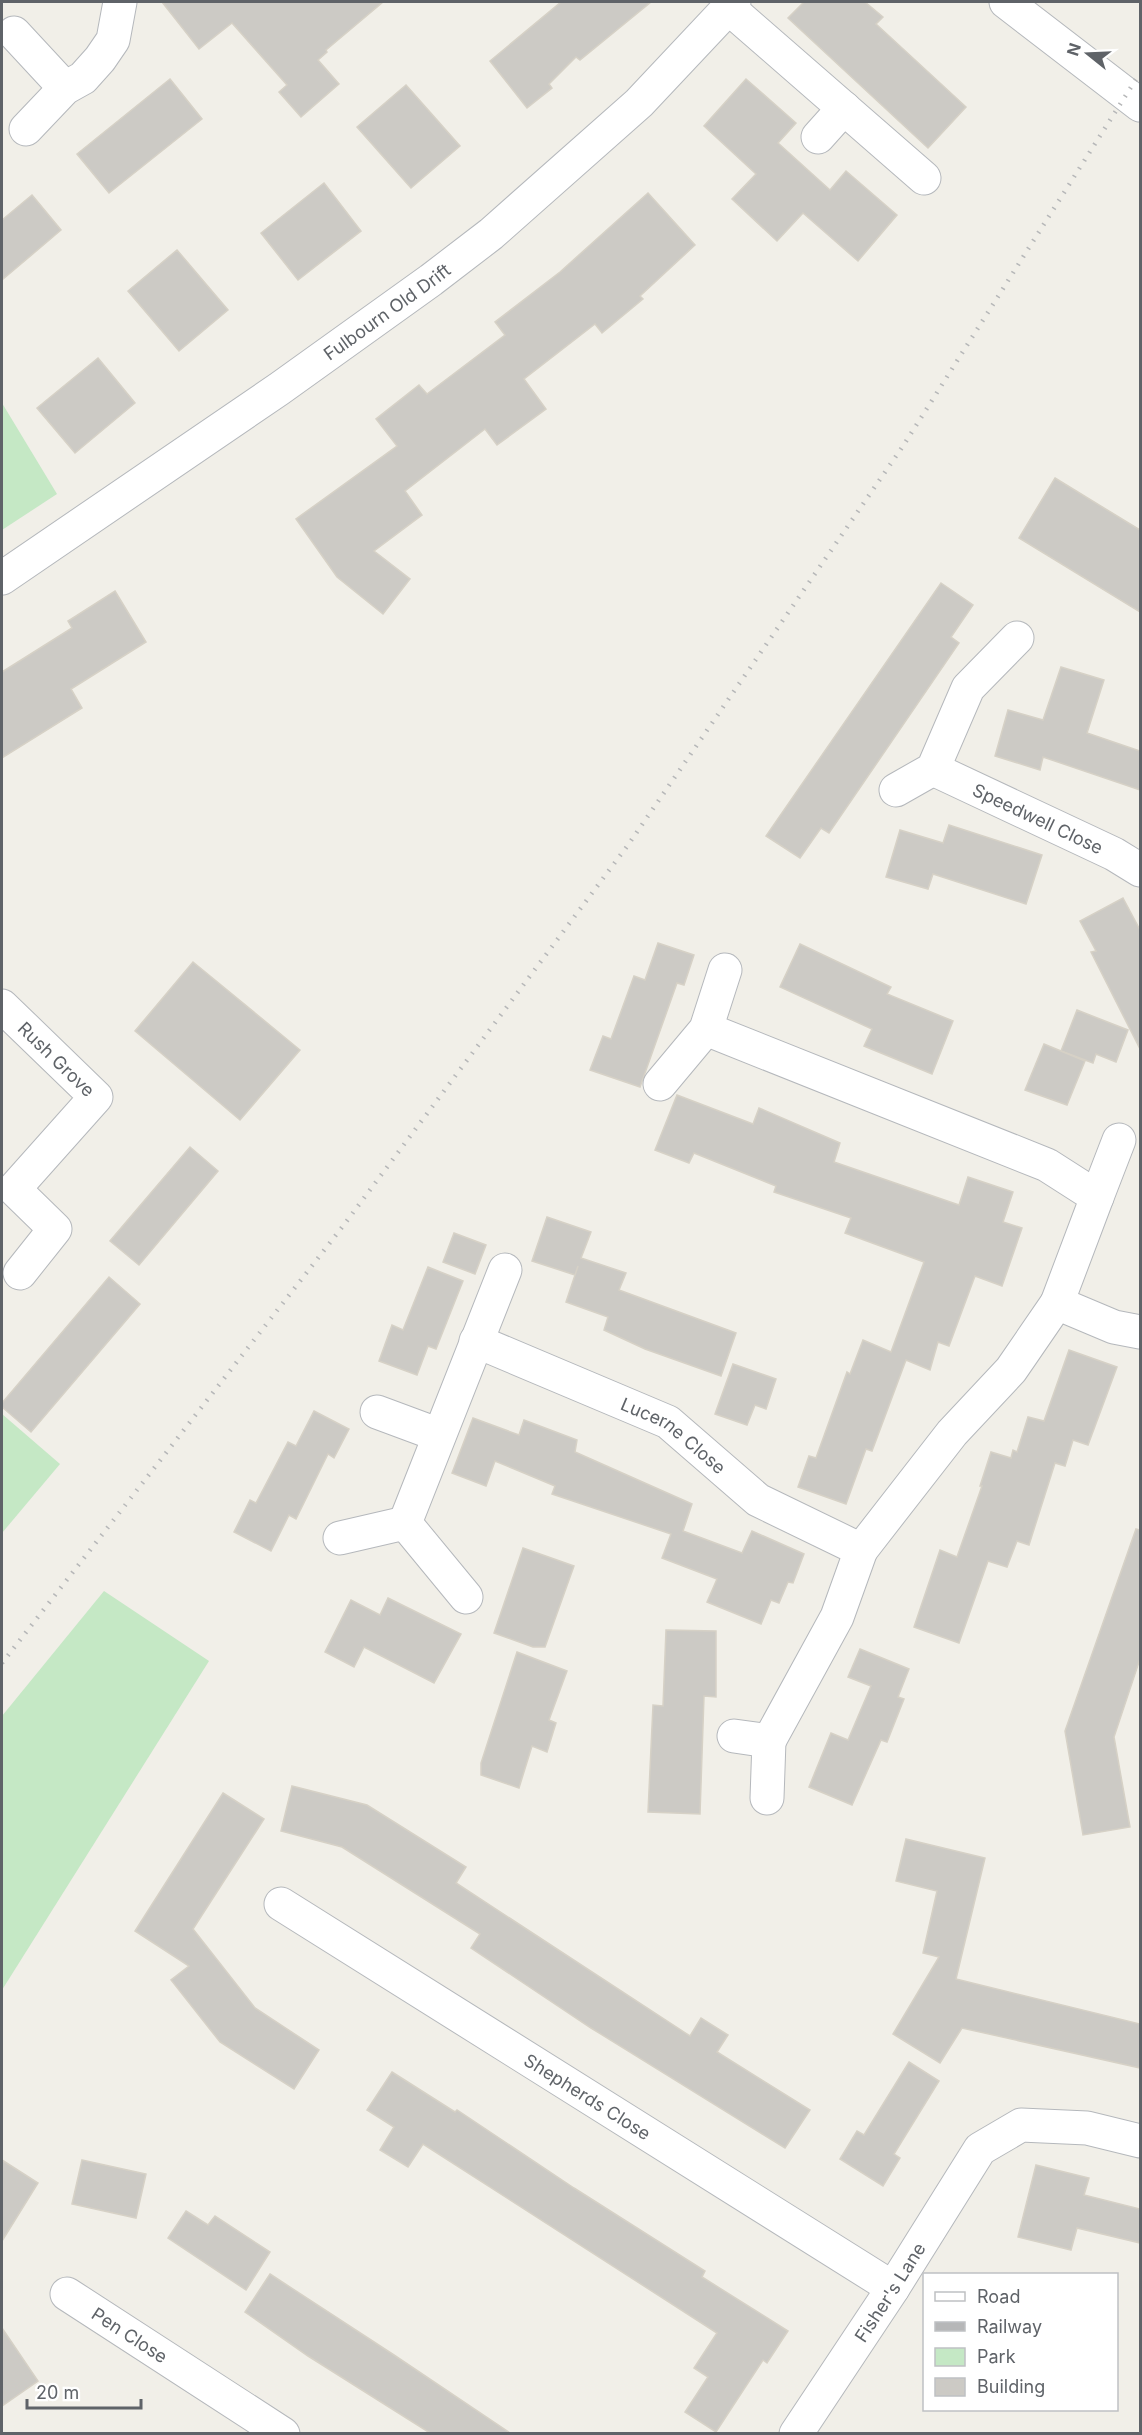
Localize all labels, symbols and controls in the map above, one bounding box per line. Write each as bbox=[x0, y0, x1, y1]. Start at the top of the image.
north arrow bbox=[1058, 24, 1118, 84]
text: N bbox=[1062, 40, 1085, 58]
street label: Fulbourn Old Drift bbox=[319, 259, 454, 364]
street label: Speedwell Close bbox=[969, 779, 1107, 858]
street label: Rush Grove bbox=[14, 1017, 99, 1101]
street label: Lucerne Close bbox=[618, 1393, 730, 1478]
street label: Shepherds Close bbox=[521, 2049, 655, 2144]
street label: Fisher's Lane bbox=[850, 2239, 929, 2346]
legend bbox=[923, 2273, 1118, 2411]
text: Road bbox=[977, 2286, 1020, 2307]
street label: Pen Close bbox=[88, 2303, 172, 2367]
text: Railway bbox=[977, 2316, 1042, 2337]
text: Park bbox=[977, 2346, 1016, 2367]
scale bar bbox=[27, 2372, 141, 2410]
text: Building bbox=[977, 2376, 1045, 2397]
text: 20 m bbox=[36, 2382, 79, 2403]

